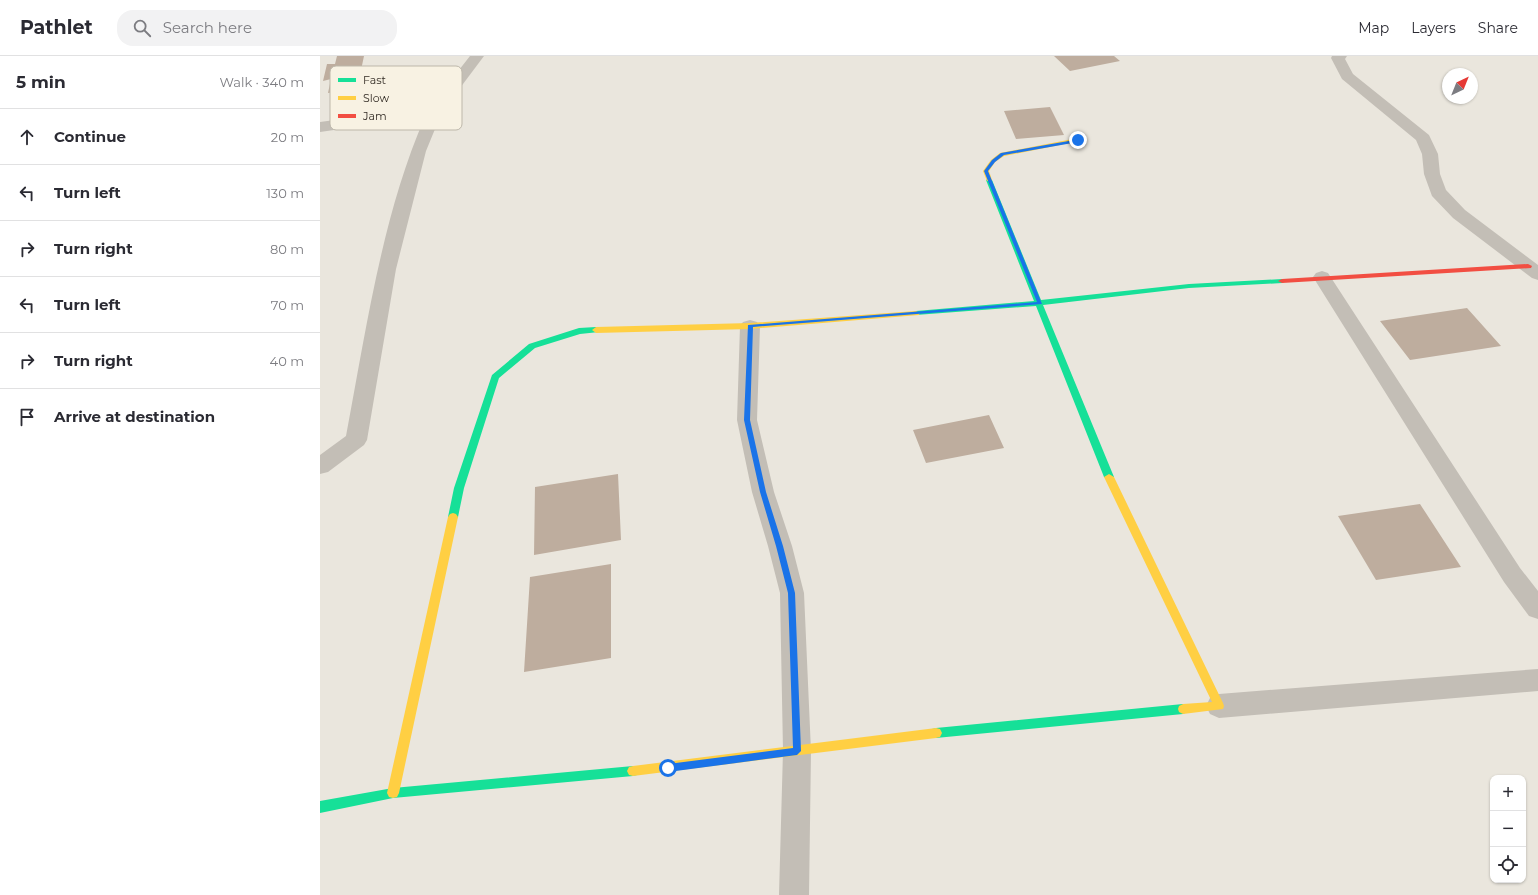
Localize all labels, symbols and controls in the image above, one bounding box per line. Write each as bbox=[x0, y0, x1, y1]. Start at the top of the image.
search box bbox=[117, 10, 397, 46]
text: Pathlet bbox=[20, 16, 93, 39]
icon: search bbox=[131, 17, 153, 39]
text: Search here bbox=[163, 18, 252, 37]
text: Map bbox=[1358, 19, 1389, 37]
text: Layers bbox=[1411, 19, 1456, 37]
text: Share bbox=[1478, 19, 1518, 37]
legend bbox=[330, 66, 462, 130]
north arrow bbox=[1442, 68, 1478, 104]
text: 5 min bbox=[16, 72, 66, 92]
text: Fast bbox=[363, 73, 387, 87]
text: Walk · 340 m bbox=[220, 74, 304, 90]
text: Slow bbox=[363, 91, 389, 105]
text: Jam bbox=[362, 109, 387, 123]
icon: ahead bbox=[16, 126, 38, 148]
text: Continue bbox=[54, 127, 126, 146]
text: 20 m bbox=[271, 129, 304, 145]
route end bbox=[1069, 131, 1087, 149]
icon: left bbox=[16, 182, 38, 204]
text: Turn left bbox=[54, 183, 121, 202]
text: 130 m bbox=[266, 185, 304, 201]
icon: right bbox=[16, 238, 38, 260]
text: Turn right bbox=[54, 239, 133, 258]
text: 80 m bbox=[270, 241, 304, 257]
icon: left bbox=[16, 294, 38, 316]
text: Turn left bbox=[54, 295, 121, 314]
text: 70 m bbox=[271, 297, 304, 313]
icon: right bbox=[16, 350, 38, 372]
text: Turn right bbox=[54, 351, 133, 370]
text: 40 m bbox=[270, 353, 304, 369]
icon: arrive bbox=[16, 406, 38, 428]
text: Arrive at destination bbox=[54, 407, 215, 426]
route start bbox=[659, 759, 677, 777]
map controls bbox=[1490, 775, 1526, 883]
button: + bbox=[1490, 775, 1526, 811]
button: − bbox=[1490, 811, 1526, 847]
button: locate bbox=[1490, 847, 1526, 883]

